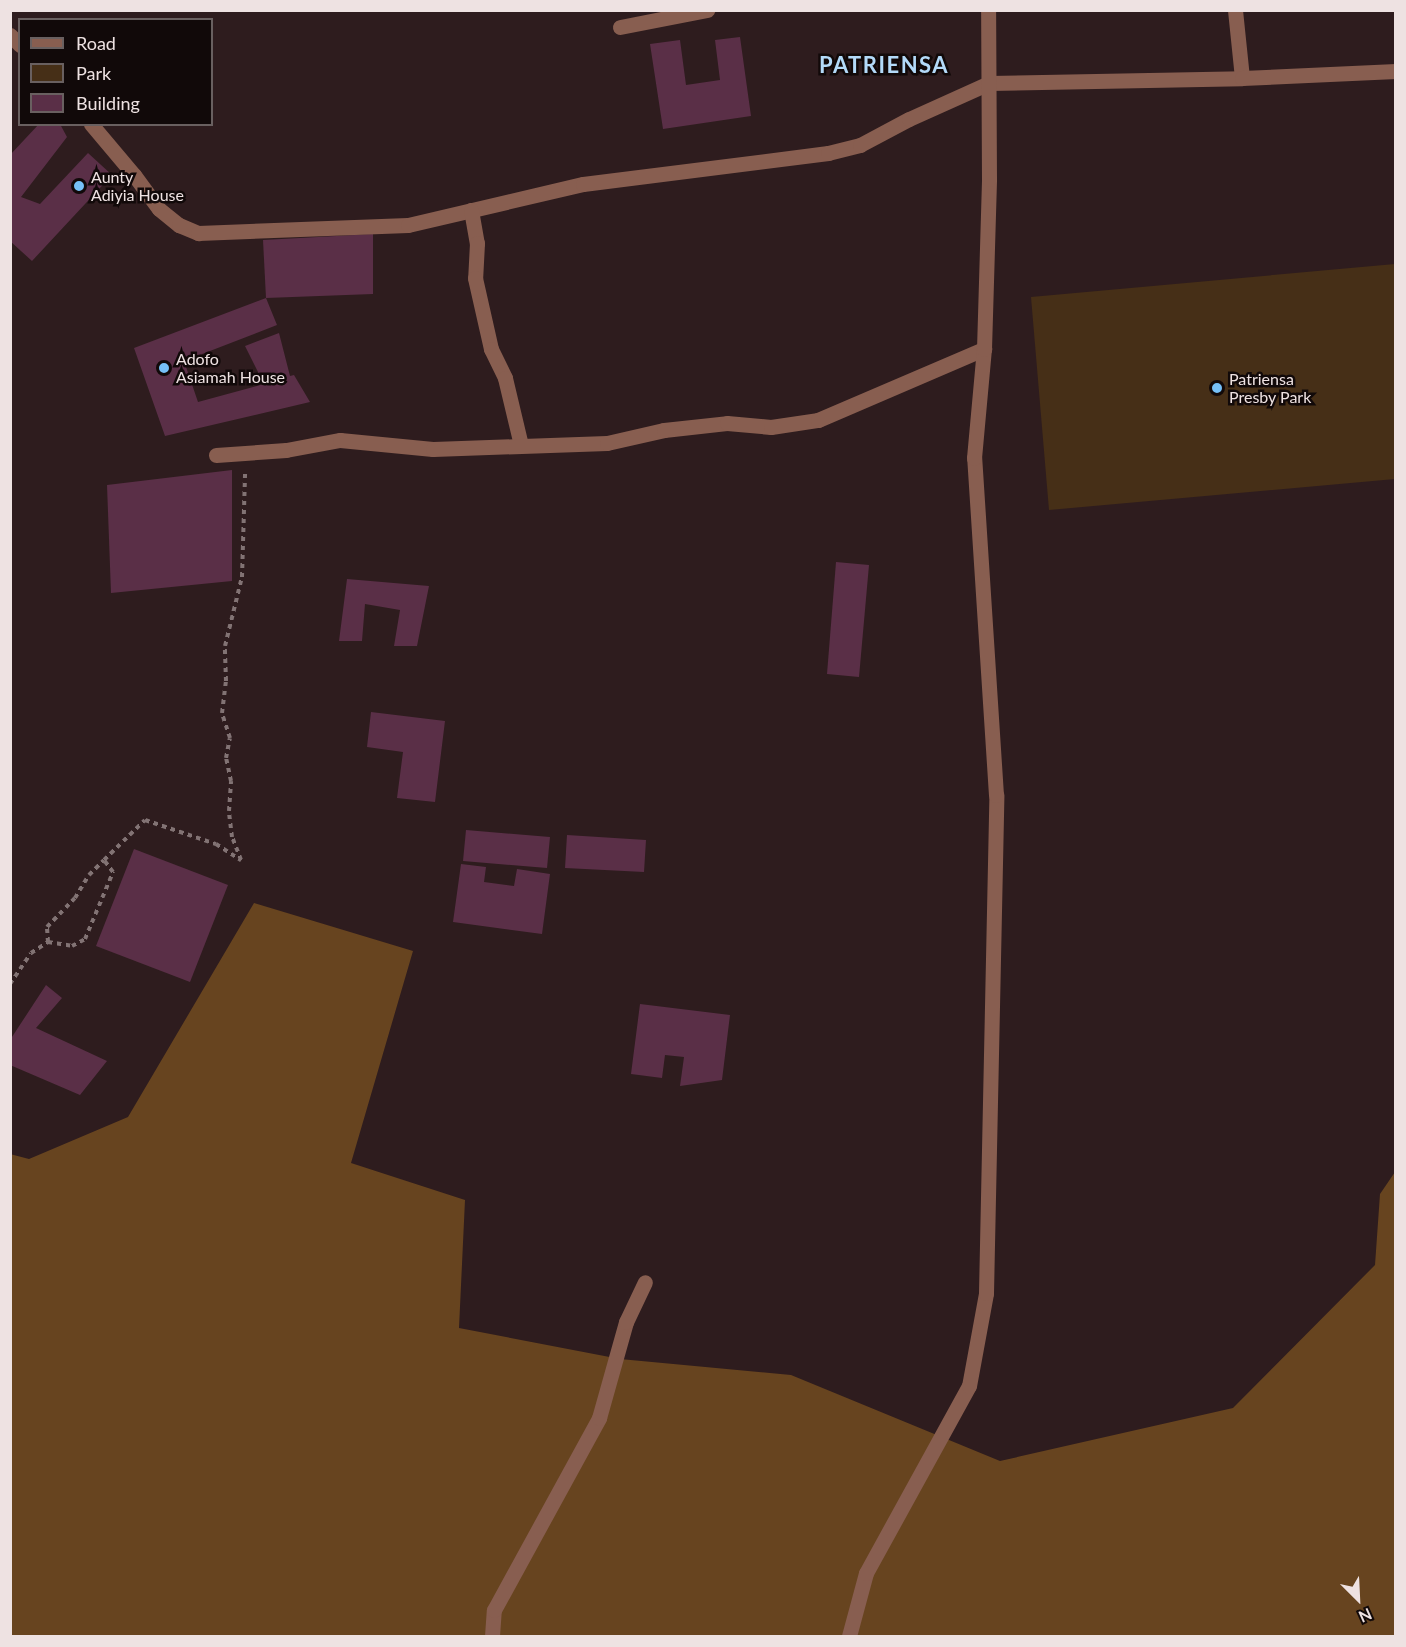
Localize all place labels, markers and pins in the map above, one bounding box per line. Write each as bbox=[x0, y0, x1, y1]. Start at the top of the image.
place label: Aunty Adiyia House bbox=[91, 167, 184, 205]
marker: Aunty Adiyia House bbox=[72, 179, 86, 193]
place label: Adofo Asiamah House bbox=[176, 349, 285, 387]
marker: Adofo Asiamah House bbox=[157, 361, 171, 375]
place label: Patriensa Presby Park bbox=[1229, 369, 1312, 407]
marker: Patriensa Presby Park bbox=[1210, 381, 1224, 395]

